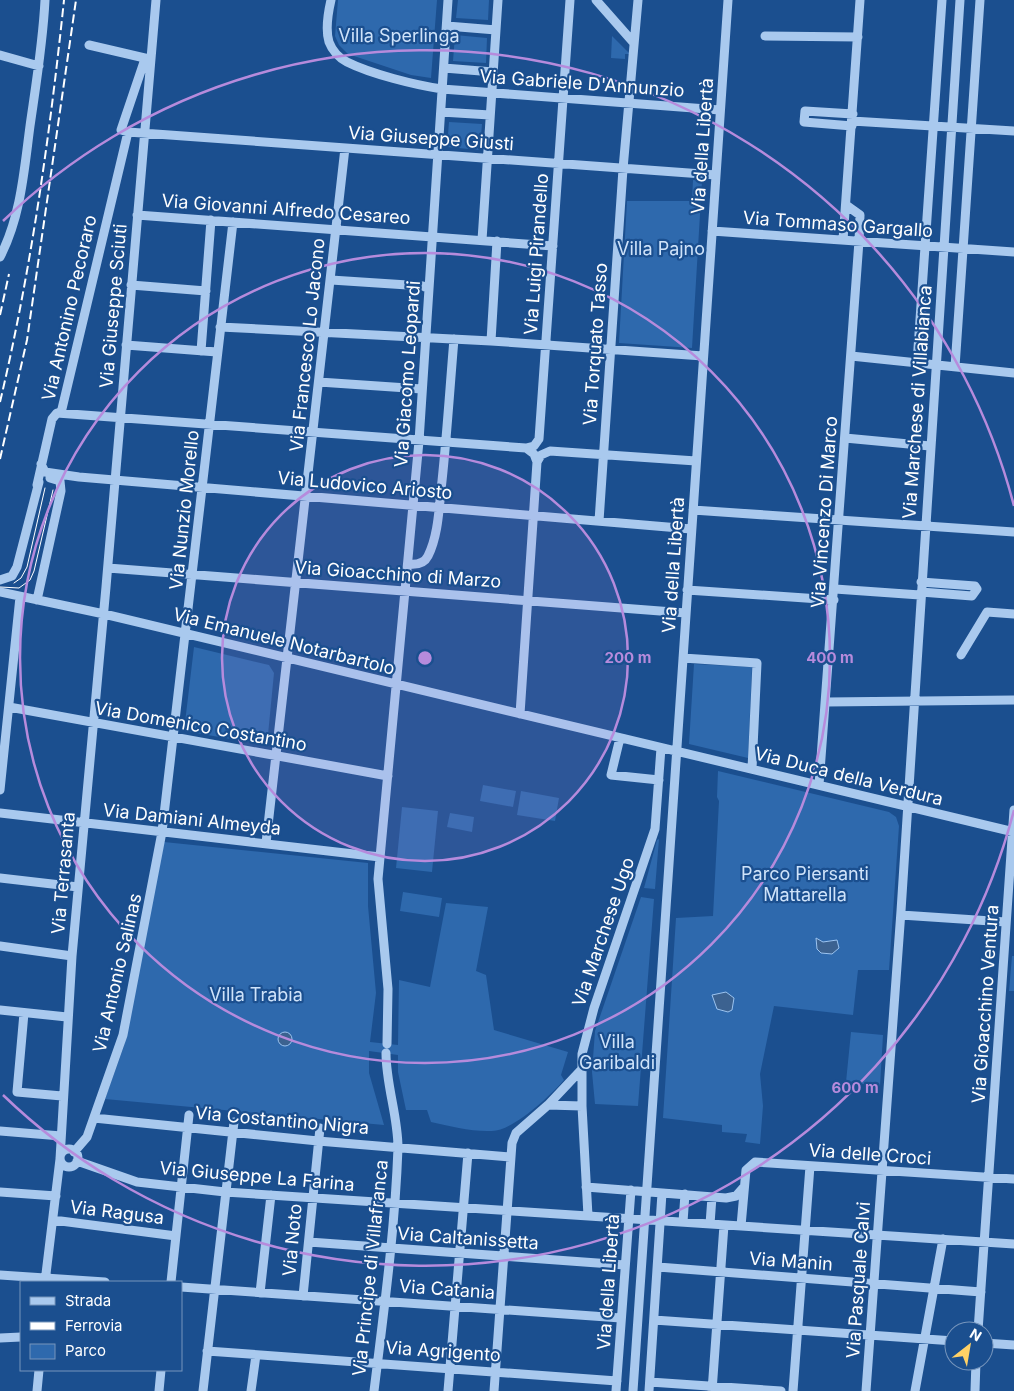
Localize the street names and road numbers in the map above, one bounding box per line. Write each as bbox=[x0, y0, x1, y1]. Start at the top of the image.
street label: Via Gabriele D'Annunzio bbox=[479, 65, 685, 101]
street label: Via della Libertà bbox=[687, 77, 717, 215]
street label: Via Giuseppe Giusti bbox=[347, 122, 515, 154]
street label: Via Luigi Pirandello bbox=[520, 172, 552, 336]
street label: Via Giovanni Alfredo Cesareo bbox=[161, 190, 411, 228]
street label: Via Tommaso Gargallo bbox=[742, 207, 934, 241]
street label: Via Antonino Pecoraro bbox=[37, 213, 101, 403]
street label: Via Giuseppe Sciuti bbox=[95, 223, 131, 389]
street label: Via Francesco Lo Jacono bbox=[285, 237, 329, 453]
street label: Via Torquato Tasso bbox=[579, 262, 611, 426]
street label: Via Giacomo Leopardi bbox=[390, 280, 424, 468]
street label: Via Marchese di Villabianca bbox=[898, 285, 936, 519]
street label: Via Vincenzo Di Marco bbox=[807, 415, 841, 609]
street label: Via Nunzio Morello bbox=[165, 429, 203, 591]
street label: Via Ludovico Ariosto bbox=[277, 467, 453, 503]
street label: Via della Libertà bbox=[658, 496, 688, 634]
street label: Via Gioacchino di Marzo bbox=[294, 556, 502, 592]
street label: Via Emanuele Notarbartolo bbox=[171, 603, 397, 679]
street label: Via Domenico Costantino bbox=[93, 697, 309, 755]
street label: Via Duca della Verdura bbox=[753, 742, 945, 810]
street label: Via Damiani Almeyda bbox=[102, 799, 282, 839]
street label: Via Terrasanta bbox=[47, 811, 79, 935]
street label: Via Marchese Ugo bbox=[568, 855, 638, 1009]
street label: Via Antonio Salinas bbox=[88, 891, 146, 1055]
street label: Via Gioacchino Ventura bbox=[968, 904, 1002, 1104]
street label: Via Costantino Nigra bbox=[194, 1102, 370, 1138]
street label: Via delle Croci bbox=[808, 1139, 932, 1169]
street label: Via Giuseppe La Farina bbox=[159, 1157, 355, 1195]
street label: Via Principe di Villafranca bbox=[348, 1159, 392, 1377]
street label: Via Ragusa bbox=[69, 1196, 165, 1228]
street label: Via Pasquale Calvi bbox=[842, 1201, 874, 1359]
street label: Via Noto bbox=[278, 1203, 306, 1277]
street label: Via della Libertà bbox=[593, 1213, 623, 1351]
street label: Via Caltanissetta bbox=[396, 1223, 540, 1253]
street label: Via Manin bbox=[748, 1248, 834, 1274]
street label: Via Catania bbox=[398, 1275, 496, 1303]
street label: Via Agrigento bbox=[385, 1336, 501, 1366]

